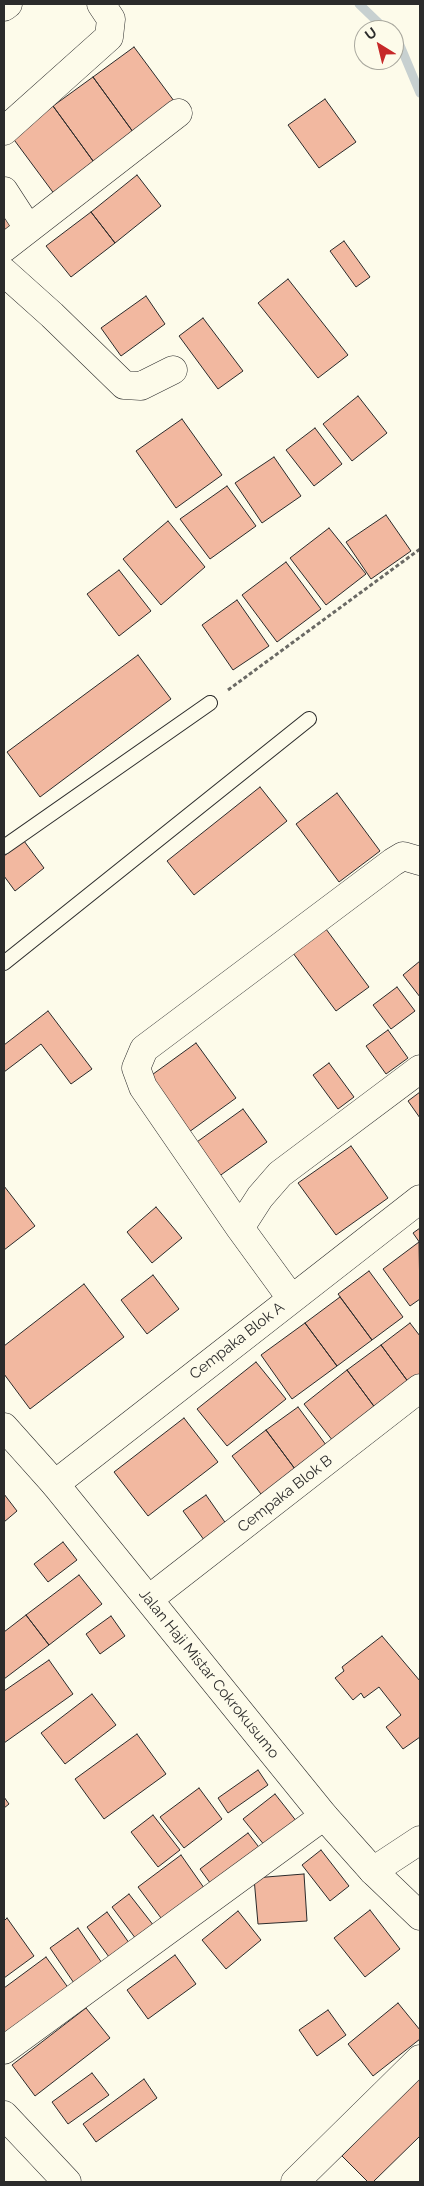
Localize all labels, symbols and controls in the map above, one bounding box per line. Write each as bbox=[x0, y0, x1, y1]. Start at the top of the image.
north arrow bbox=[354, 20, 404, 70]
text: U bbox=[362, 24, 380, 43]
street label: Cempaka Blok A bbox=[186, 1298, 288, 1384]
street label: Cempaka Blok B bbox=[234, 1452, 336, 1536]
street label: Jalan Haji Mistar Cokrokusumo bbox=[135, 1586, 283, 1762]

